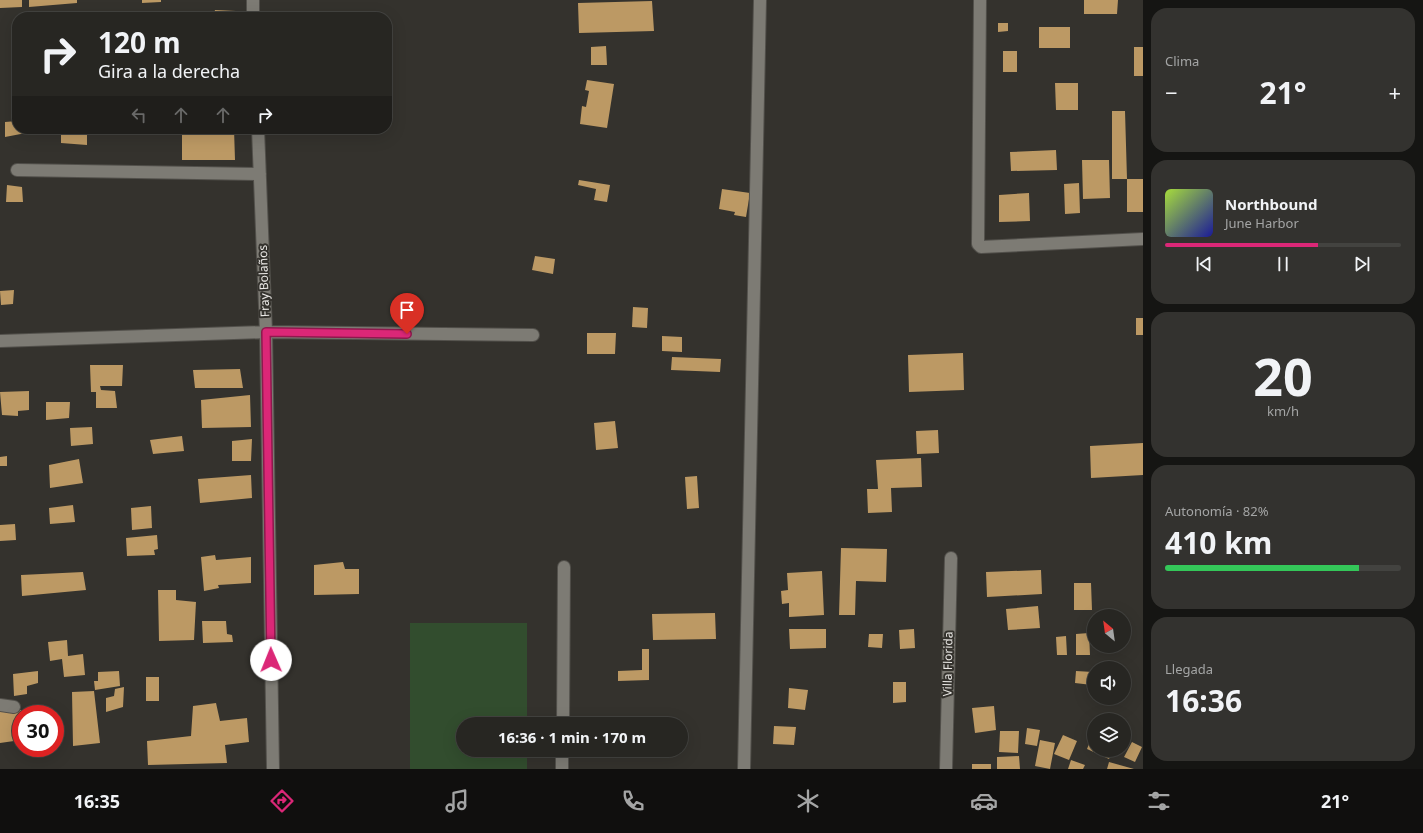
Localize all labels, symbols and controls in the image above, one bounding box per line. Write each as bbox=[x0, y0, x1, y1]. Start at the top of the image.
text: 120 m bbox=[98, 23, 181, 61]
icon: right bbox=[32, 28, 84, 80]
text: Clima bbox=[1165, 52, 1199, 70]
text: Gira a la derecha bbox=[98, 59, 240, 83]
text: 21° bbox=[1259, 72, 1307, 113]
text: − bbox=[1165, 77, 1178, 107]
text: + bbox=[1388, 77, 1401, 107]
icon: left bbox=[128, 104, 150, 126]
icon: ahead bbox=[170, 104, 192, 126]
icon: ahead bbox=[212, 104, 234, 126]
icon: right bbox=[254, 104, 276, 126]
text: Northbound bbox=[1225, 194, 1317, 214]
text: June Harbor bbox=[1225, 214, 1299, 232]
street label: Fray Bolaños bbox=[254, 244, 273, 317]
icon: previous bbox=[1193, 253, 1215, 275]
icon: pause bbox=[1272, 253, 1294, 275]
icon: next bbox=[1351, 253, 1373, 275]
pin bbox=[390, 293, 424, 334]
icon: arrive bbox=[396, 299, 418, 321]
text: 20 bbox=[1253, 340, 1313, 411]
text: km/h bbox=[1267, 402, 1299, 420]
text: Autonomía · 82% bbox=[1165, 502, 1269, 520]
text: 410 km bbox=[1165, 522, 1272, 563]
north arrow bbox=[1087, 609, 1131, 653]
map controls bbox=[1087, 609, 1131, 757]
street label: Villa Florida bbox=[938, 631, 957, 697]
position arrow bbox=[250, 639, 292, 681]
text: Llegada bbox=[1165, 660, 1213, 678]
button: sound bbox=[1087, 661, 1131, 705]
text: 16:36 bbox=[1165, 680, 1242, 721]
speed limit sign: 30 bbox=[12, 705, 64, 757]
button: layers bbox=[1087, 713, 1131, 757]
text: 16:36 · 1 min · 170 m bbox=[498, 727, 646, 747]
icon: directions bbox=[268, 787, 296, 815]
icon: music bbox=[443, 787, 471, 815]
icon: phone bbox=[619, 787, 647, 815]
icon: climate bbox=[794, 787, 822, 815]
icon: car bbox=[970, 787, 998, 815]
icon: filters bbox=[1145, 787, 1173, 815]
text: 16:35 bbox=[74, 789, 120, 813]
text: 21° bbox=[1321, 789, 1349, 813]

